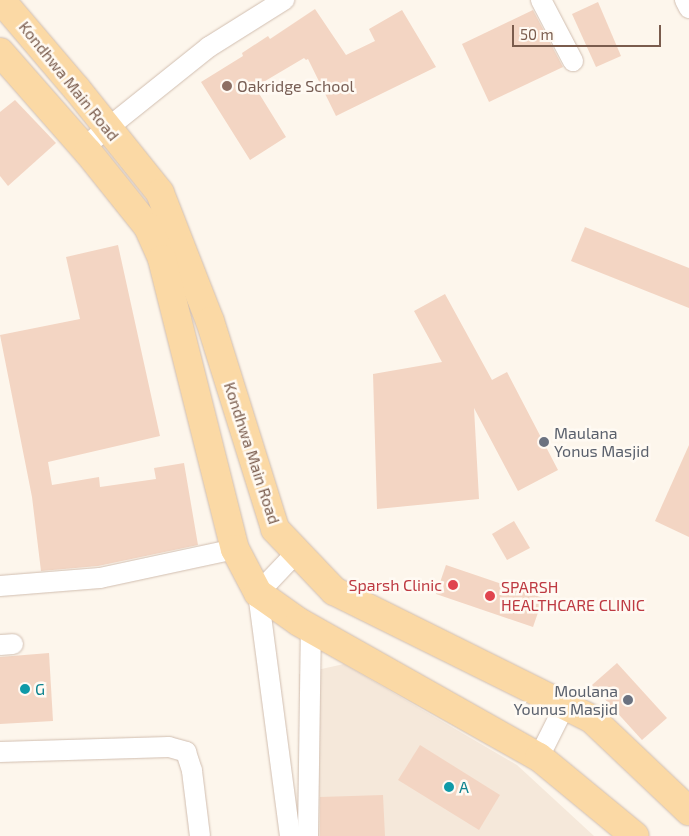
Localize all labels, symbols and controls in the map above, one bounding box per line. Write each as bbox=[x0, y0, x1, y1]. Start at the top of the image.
scale bar bbox=[514, 15, 663, 47]
street label: Kondhwa Main Road bbox=[15, 17, 123, 145]
text: 50 m bbox=[520, 25, 554, 43]
place label: Oakridge School bbox=[237, 76, 354, 96]
marker: Oakridge School bbox=[221, 80, 233, 92]
street label: Kondhwa Main Road bbox=[220, 380, 284, 526]
place label: Maulana Yonus Masjid bbox=[554, 423, 649, 461]
marker: Maulana Yonus Masjid bbox=[538, 436, 550, 448]
place label: Sparsh Clinic bbox=[349, 575, 442, 595]
place label: SPARSH HEALTHCARE CLINIC bbox=[501, 577, 645, 615]
marker: Sparsh Clinic bbox=[446, 578, 460, 592]
marker: SPARSH HEALTHCARE CLINIC bbox=[483, 589, 497, 603]
place label: G bbox=[35, 679, 45, 699]
place label: Moulana Younus Masjid bbox=[514, 681, 618, 719]
marker: G bbox=[19, 683, 31, 695]
marker: Moulana Younus Masjid bbox=[622, 694, 634, 706]
place label: A bbox=[459, 777, 469, 797]
marker: A bbox=[443, 781, 455, 793]

